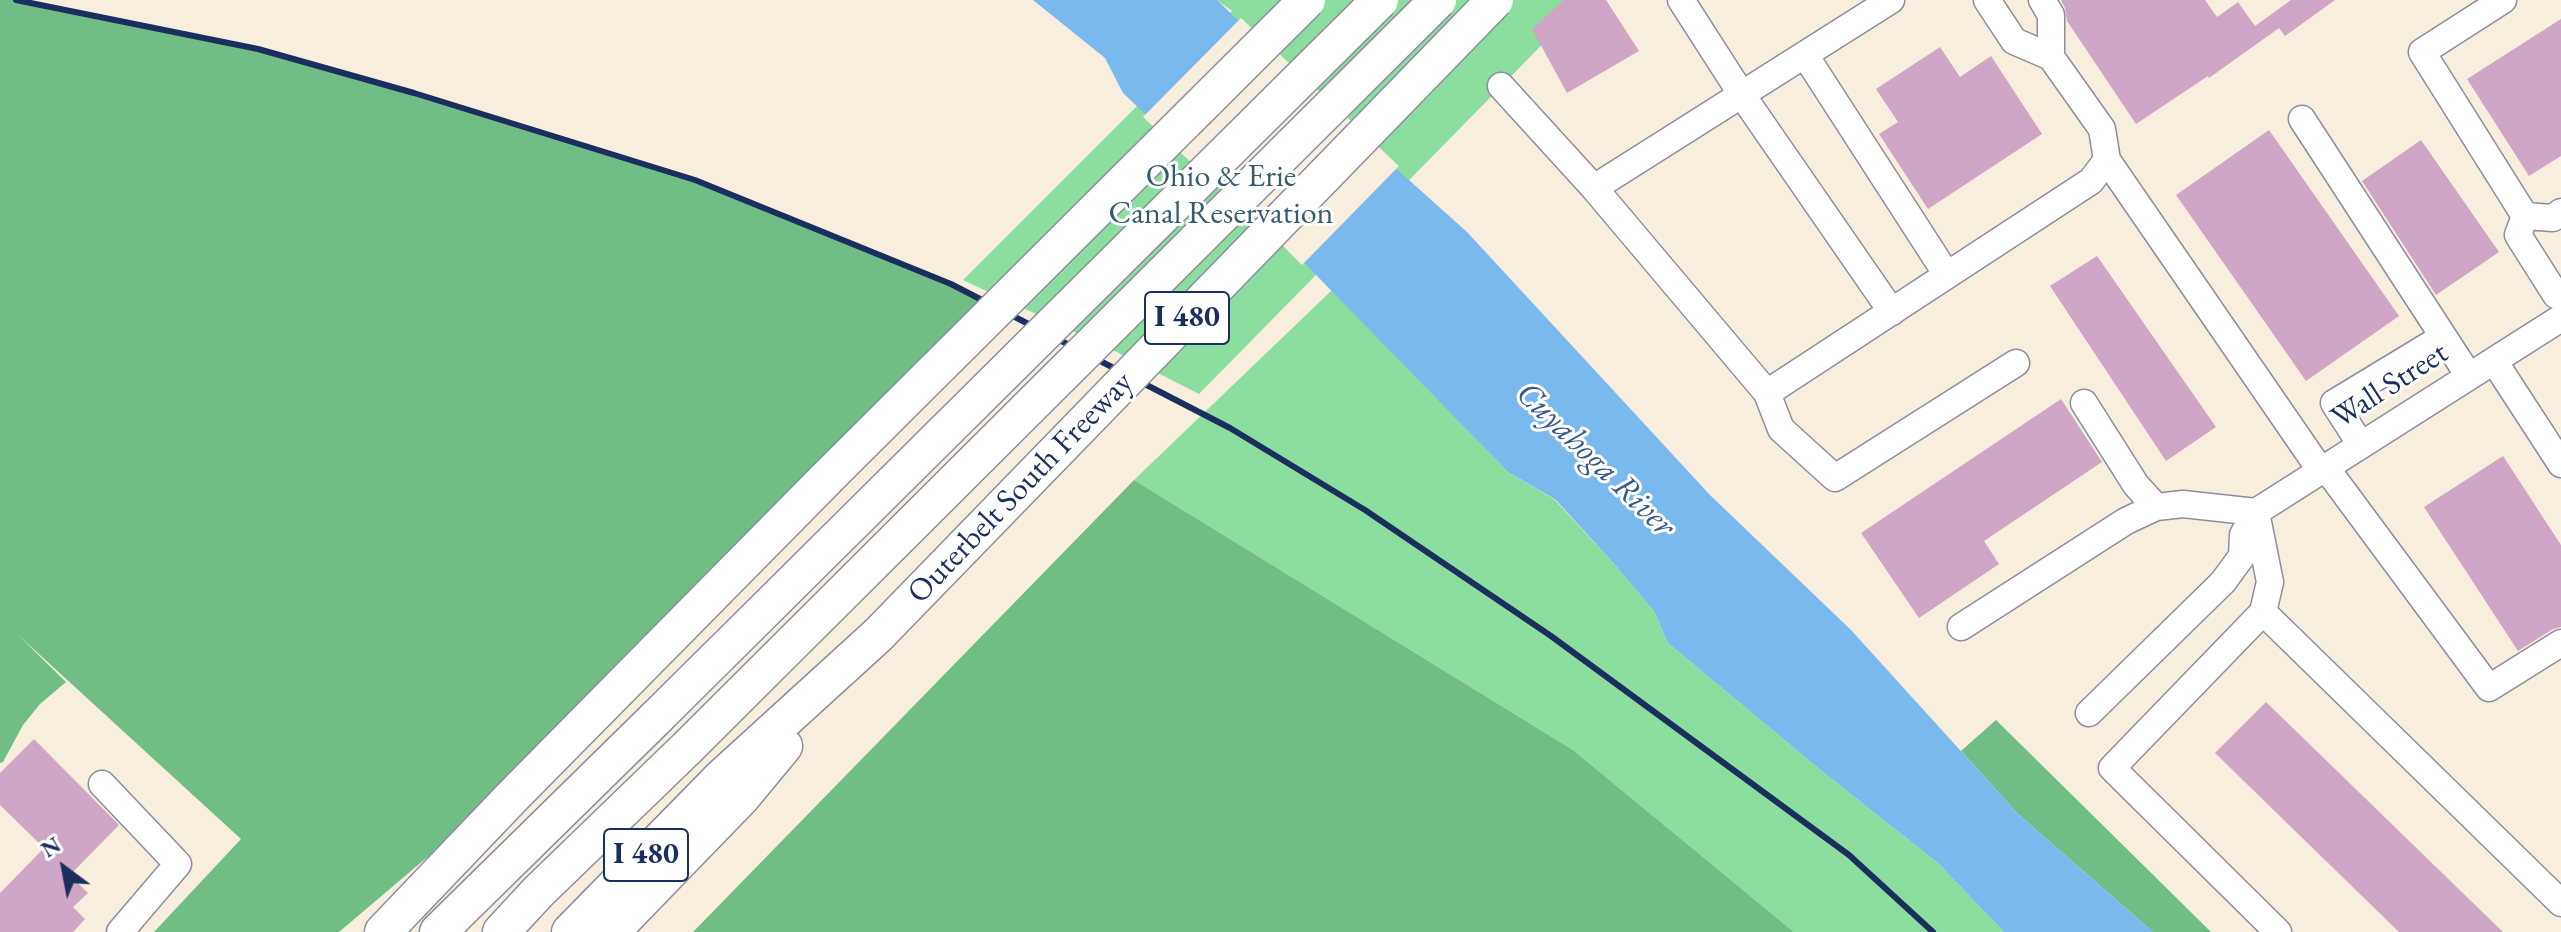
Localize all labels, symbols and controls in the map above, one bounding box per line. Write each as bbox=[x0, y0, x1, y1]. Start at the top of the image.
park label: Ohio & Erie Canal Reservation bbox=[1109, 158, 1333, 233]
road number: I 480 bbox=[1145, 292, 1229, 344]
street label: Wall Street bbox=[2325, 334, 2455, 438]
street label: Outerbelt South Freeway bbox=[900, 364, 1142, 612]
water label: Cuyahoga River bbox=[1507, 374, 1683, 546]
north arrow bbox=[24, 828, 104, 908]
road number: I 480 bbox=[604, 829, 688, 881]
text: N bbox=[36, 830, 66, 864]

